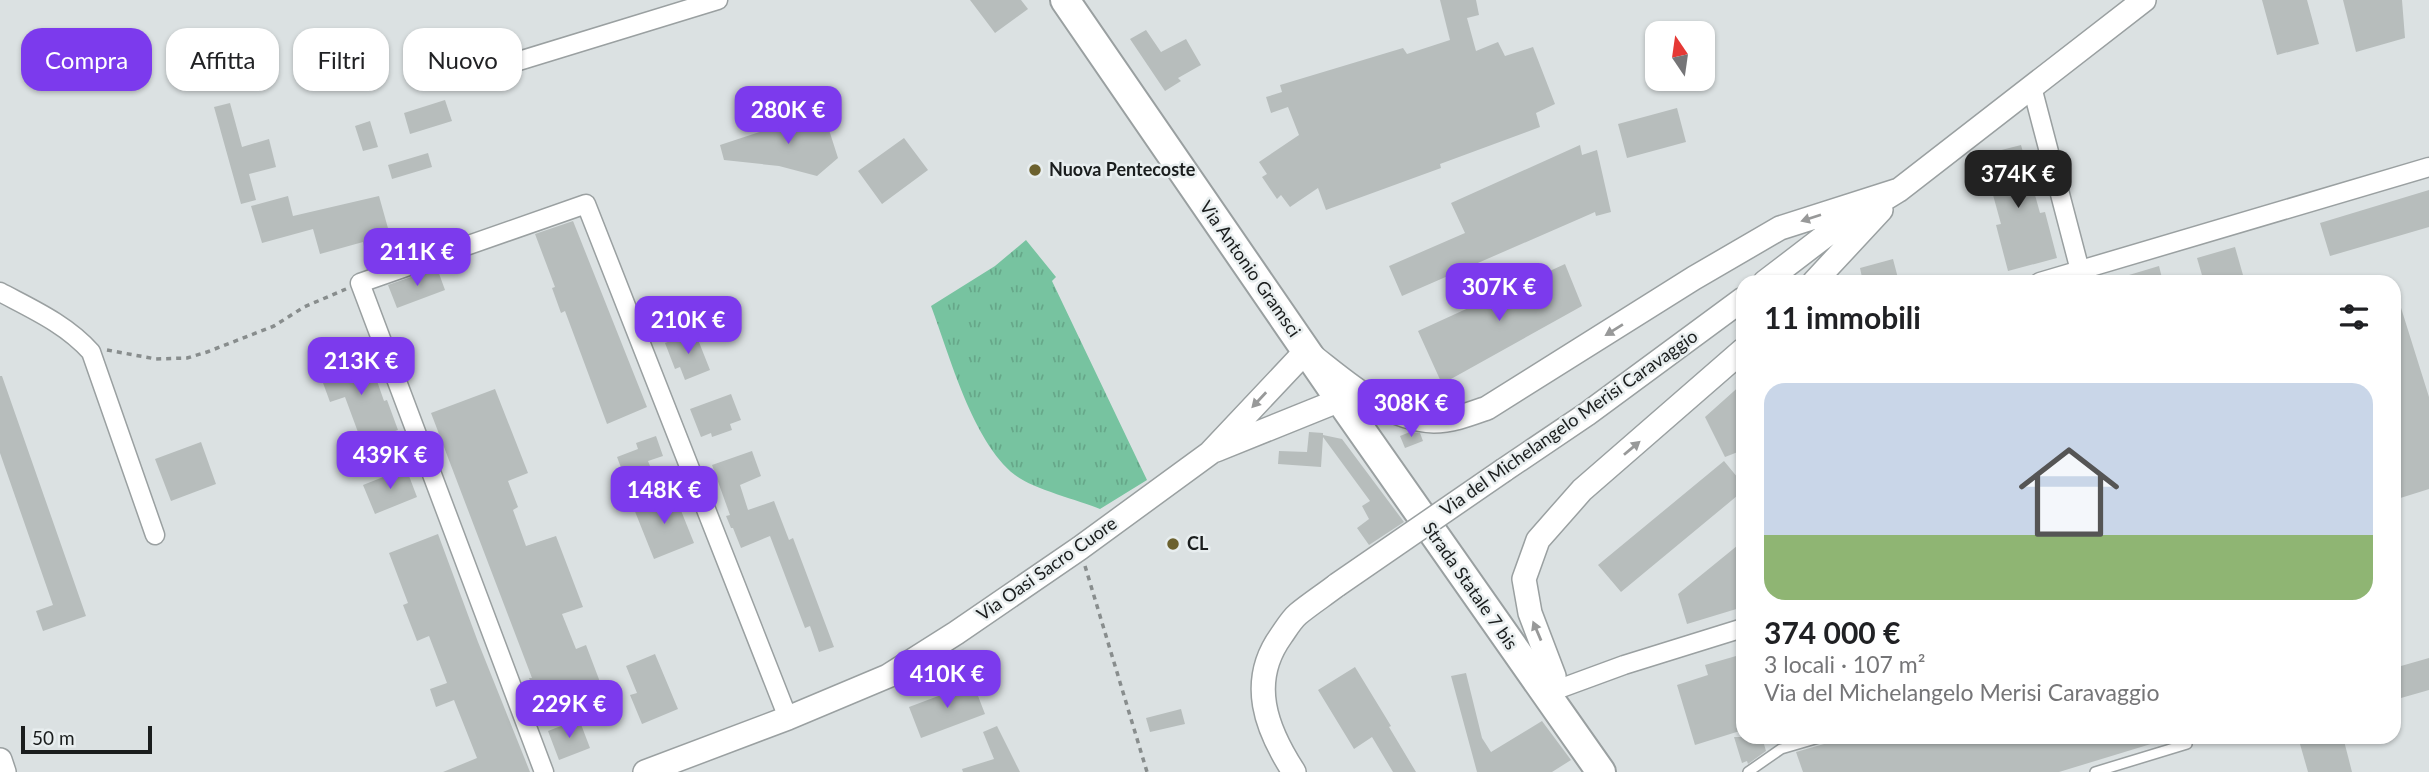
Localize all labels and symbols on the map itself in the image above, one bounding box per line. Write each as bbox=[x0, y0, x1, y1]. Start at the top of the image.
north arrow bbox=[1645, 21, 1715, 91]
pin: 280K € bbox=[731, 86, 845, 146]
pin: 374K € bbox=[1961, 150, 2075, 210]
place label: Nuova Pentecoste bbox=[1049, 158, 1196, 180]
marker: Nuova Pentecoste bbox=[1027, 162, 1043, 178]
street label: Via Antonio Gramsci bbox=[1196, 196, 1306, 341]
one-way arrow bbox=[1800, 213, 1821, 224]
pin: 211K € bbox=[360, 229, 474, 288]
pin: 307K € bbox=[1442, 264, 1556, 323]
pin: 210K € bbox=[631, 296, 745, 356]
one-way arrow bbox=[1604, 323, 1623, 336]
street label: Via del Michelangelo Merisi Caravaggio bbox=[1435, 324, 1701, 520]
pin: 213K € bbox=[304, 338, 418, 397]
pin: 308K € bbox=[1354, 380, 1468, 439]
one-way arrow bbox=[1251, 392, 1268, 409]
pin: 439K € bbox=[333, 432, 447, 491]
one-way arrow bbox=[1623, 440, 1641, 456]
pin: 148K € bbox=[607, 466, 721, 526]
street label: Via Oasi Sacro Cuore bbox=[972, 512, 1121, 625]
street label: Strada Statale 7 bis bbox=[1419, 517, 1523, 654]
place label: CL bbox=[1187, 532, 1209, 554]
marker: CL bbox=[1165, 536, 1181, 552]
one-way arrow bbox=[1532, 620, 1543, 641]
pin: 410K € bbox=[890, 650, 1004, 710]
pin: 229K € bbox=[512, 680, 626, 740]
scale bar bbox=[21, 723, 152, 755]

